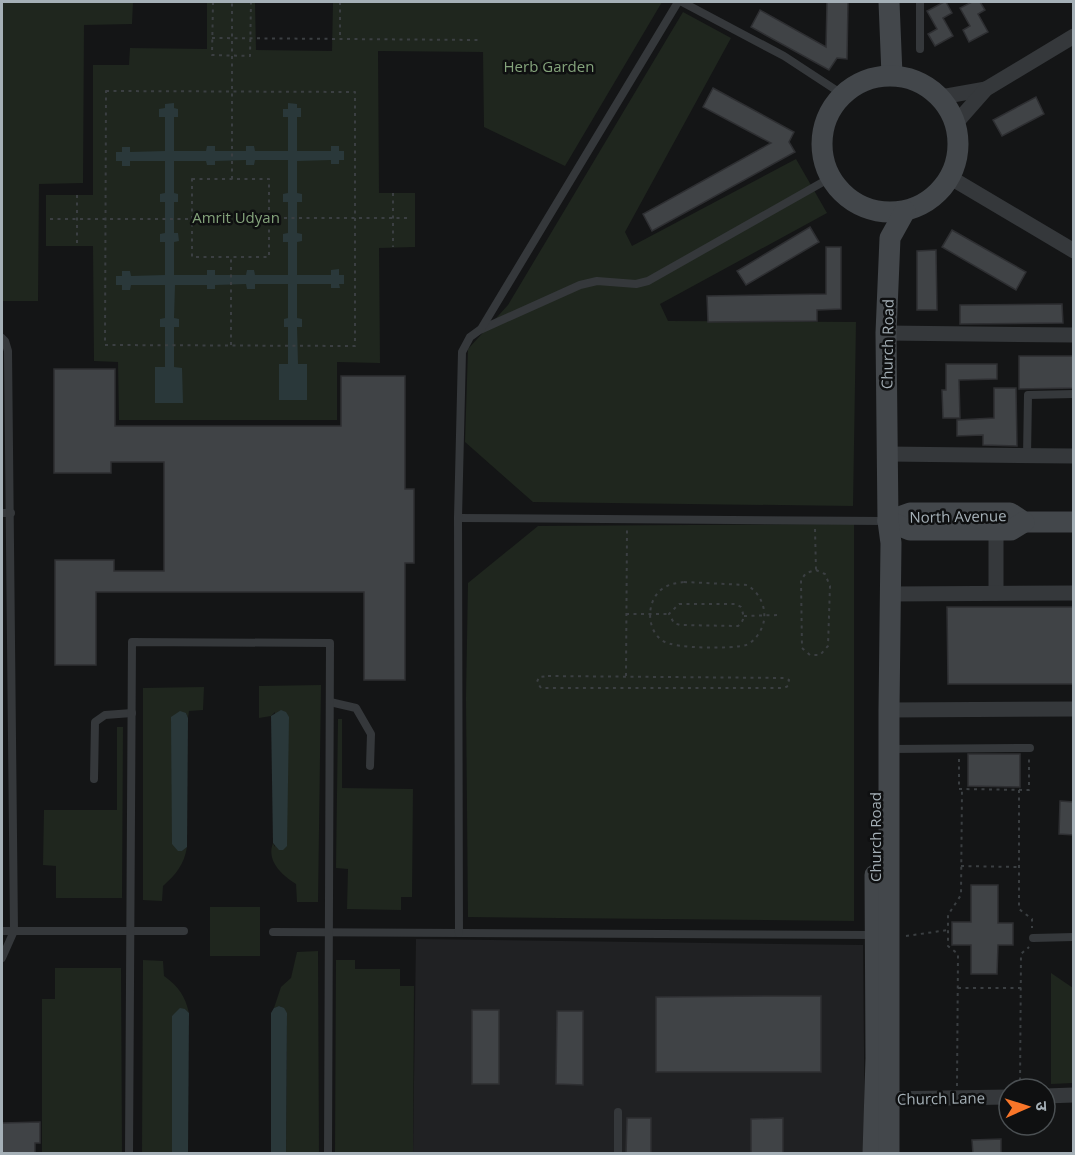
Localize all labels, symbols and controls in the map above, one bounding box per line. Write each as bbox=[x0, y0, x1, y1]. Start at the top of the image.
park label: Herb Garden bbox=[504, 56, 594, 76]
park label: Amrit Udyan bbox=[192, 207, 280, 227]
street label: Church Road bbox=[876, 299, 898, 389]
street label: North Avenue bbox=[909, 505, 1007, 527]
street label: Church Road bbox=[865, 792, 885, 882]
north arrow bbox=[997, 1077, 1057, 1137]
street label: Church Lane bbox=[897, 1087, 985, 1109]
text: उ bbox=[1031, 1101, 1053, 1112]

